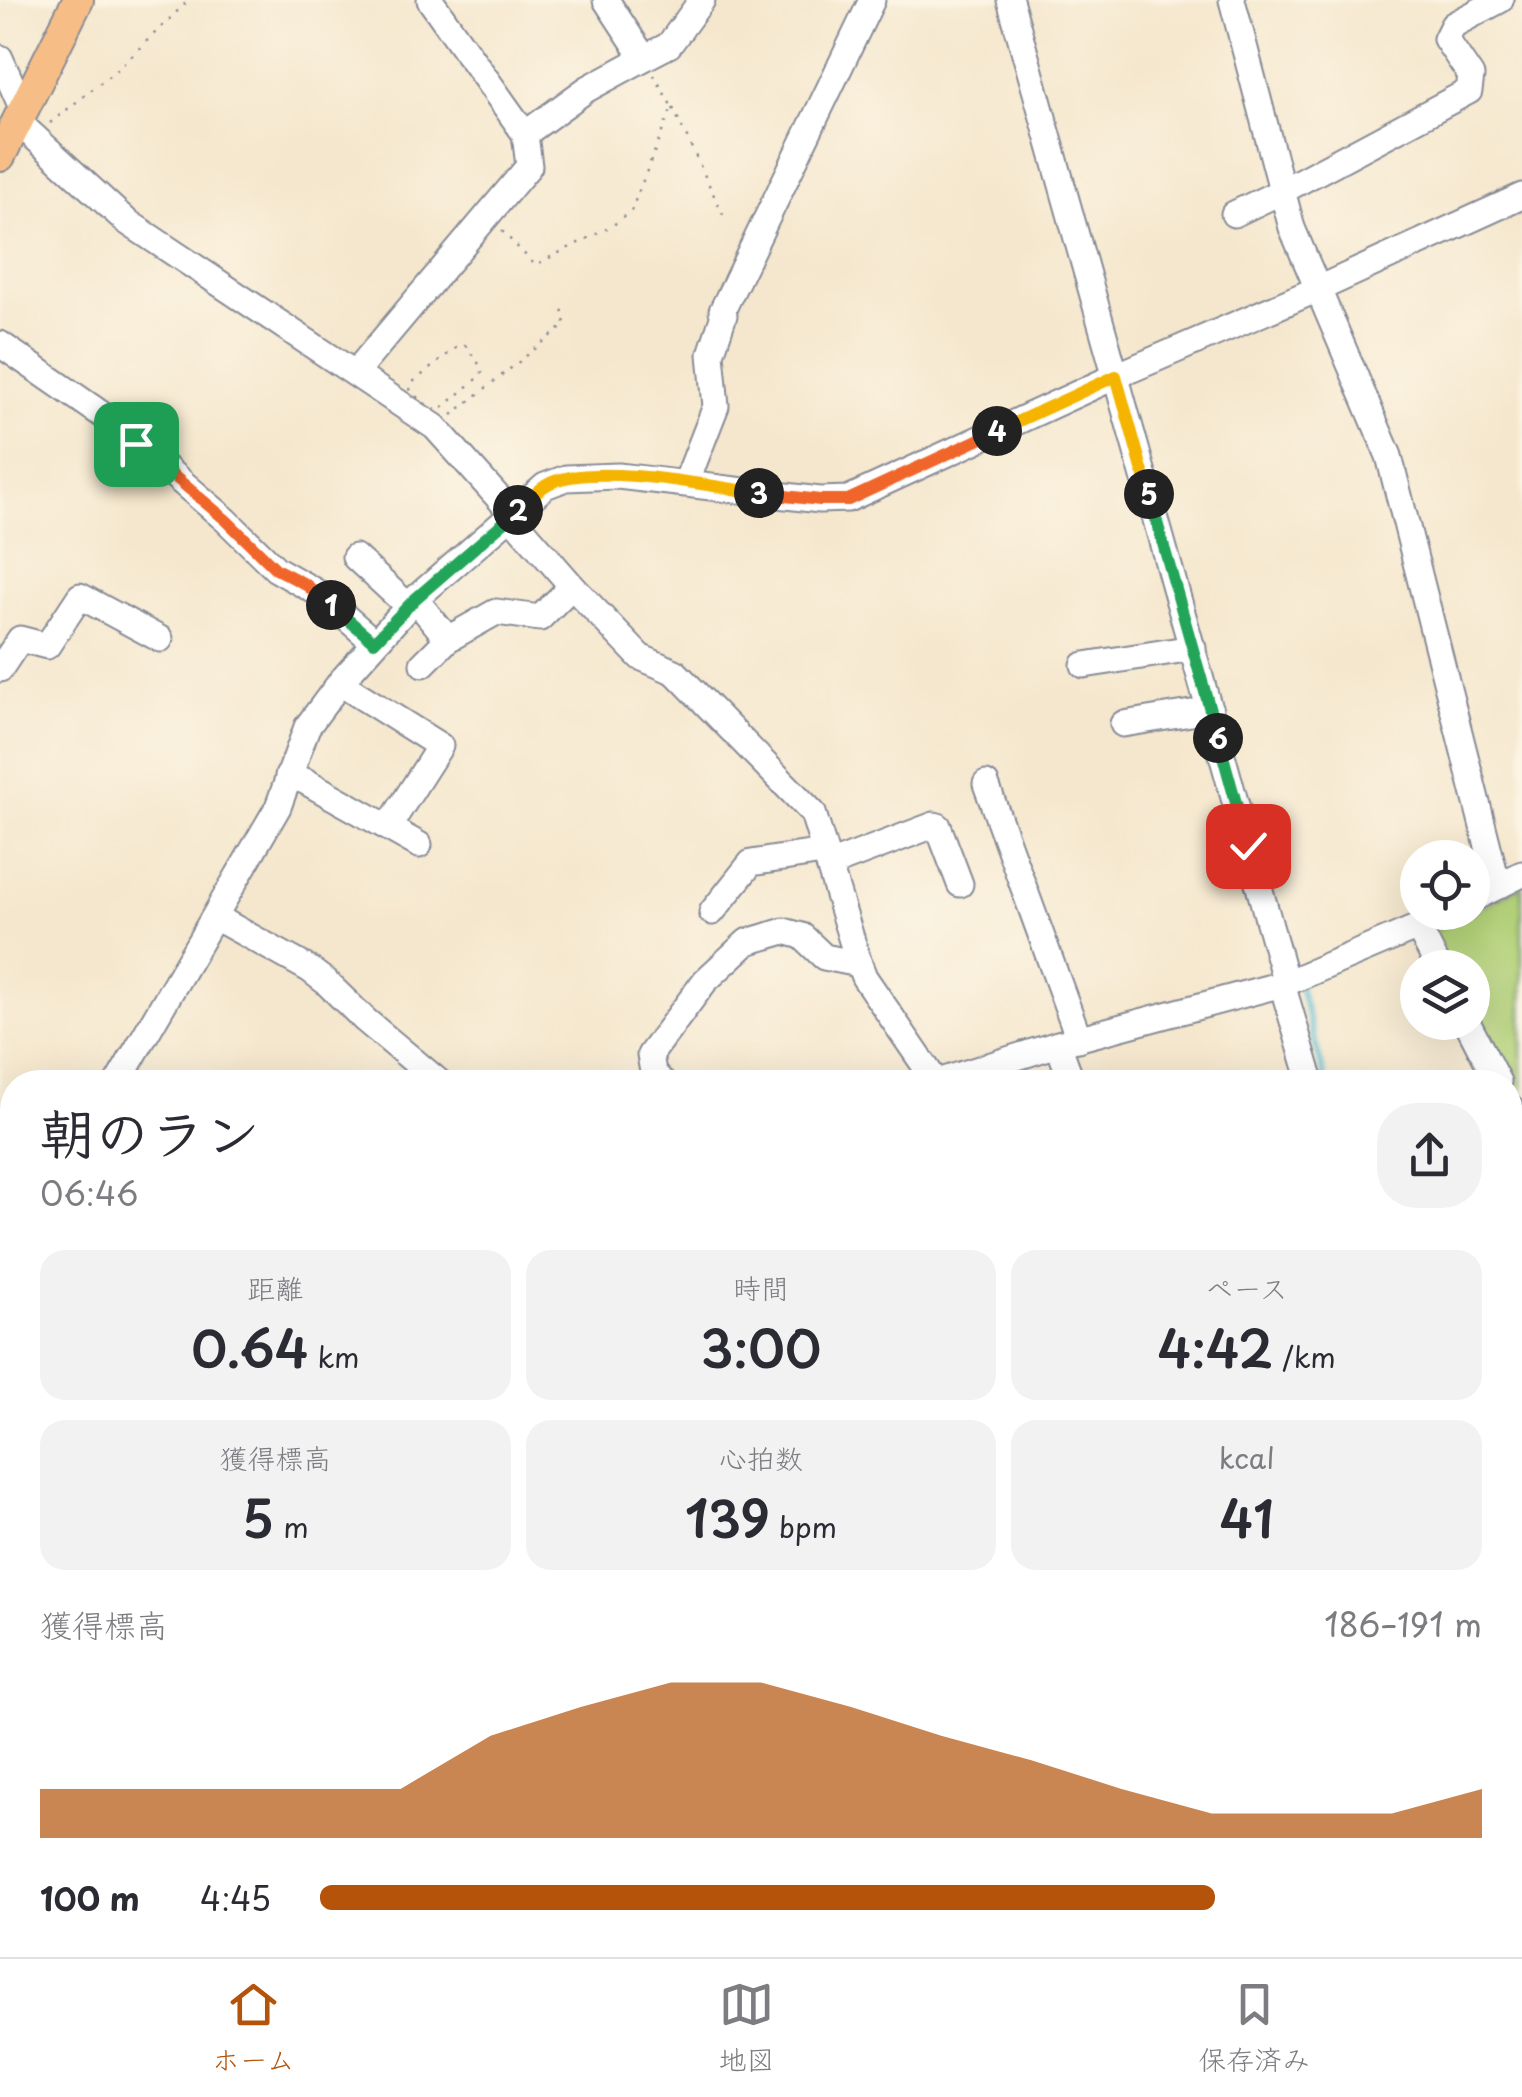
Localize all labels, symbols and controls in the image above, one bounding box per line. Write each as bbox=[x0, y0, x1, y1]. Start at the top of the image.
pin bbox=[94, 402, 179, 487]
pin: 4 bbox=[972, 406, 1022, 456]
text: 4 bbox=[987, 409, 1007, 452]
icon: arrive bbox=[109, 417, 164, 472]
pin: 3 bbox=[734, 468, 784, 518]
pin: 5 bbox=[1124, 469, 1174, 519]
text: 3 bbox=[750, 471, 768, 514]
text: 5 bbox=[1140, 472, 1158, 515]
pin: 2 bbox=[493, 485, 543, 535]
text: 2 bbox=[508, 488, 528, 531]
pin: 1 bbox=[306, 580, 356, 630]
text: 1 bbox=[324, 583, 338, 626]
pin: 6 bbox=[1193, 713, 1243, 763]
text: 6 bbox=[1208, 716, 1228, 759]
pin bbox=[1206, 804, 1291, 889]
icon: check bbox=[1221, 819, 1276, 874]
map controls bbox=[1400, 840, 1490, 1040]
button: locate bbox=[1400, 840, 1490, 930]
button: layers bbox=[1400, 950, 1490, 1040]
text: 朝のラン bbox=[40, 1090, 260, 1173]
button: share bbox=[1377, 1103, 1482, 1208]
text: 06:46 bbox=[40, 1169, 139, 1217]
text: 距離 bbox=[247, 1266, 303, 1309]
text: 時間 bbox=[733, 1266, 789, 1309]
text: ペース bbox=[1205, 1266, 1288, 1309]
text: 0.64 bbox=[191, 1309, 308, 1385]
text: 3:00 bbox=[701, 1309, 821, 1385]
text: 4:42 bbox=[1158, 1309, 1273, 1385]
text: km bbox=[308, 1335, 360, 1378]
text: /km bbox=[1273, 1335, 1336, 1378]
text: 獲得標高 bbox=[219, 1436, 331, 1479]
text: 心拍数 bbox=[719, 1436, 803, 1479]
text: kcal bbox=[1219, 1436, 1275, 1479]
text: 5 bbox=[242, 1479, 274, 1555]
text: 139 bbox=[685, 1479, 770, 1555]
text: 41 bbox=[1219, 1479, 1274, 1555]
text: m bbox=[274, 1505, 309, 1548]
text: bpm bbox=[770, 1505, 837, 1548]
text: 獲得標高 bbox=[40, 1600, 168, 1648]
text: 186–191 m bbox=[1324, 1600, 1482, 1648]
text: 100 m bbox=[40, 1874, 140, 1922]
text: 4:45 bbox=[200, 1874, 271, 1922]
tab: ホーム bbox=[212, 1977, 295, 2080]
tab: 地図 bbox=[718, 1977, 774, 2080]
tab: 保存済み bbox=[1198, 1977, 1310, 2080]

